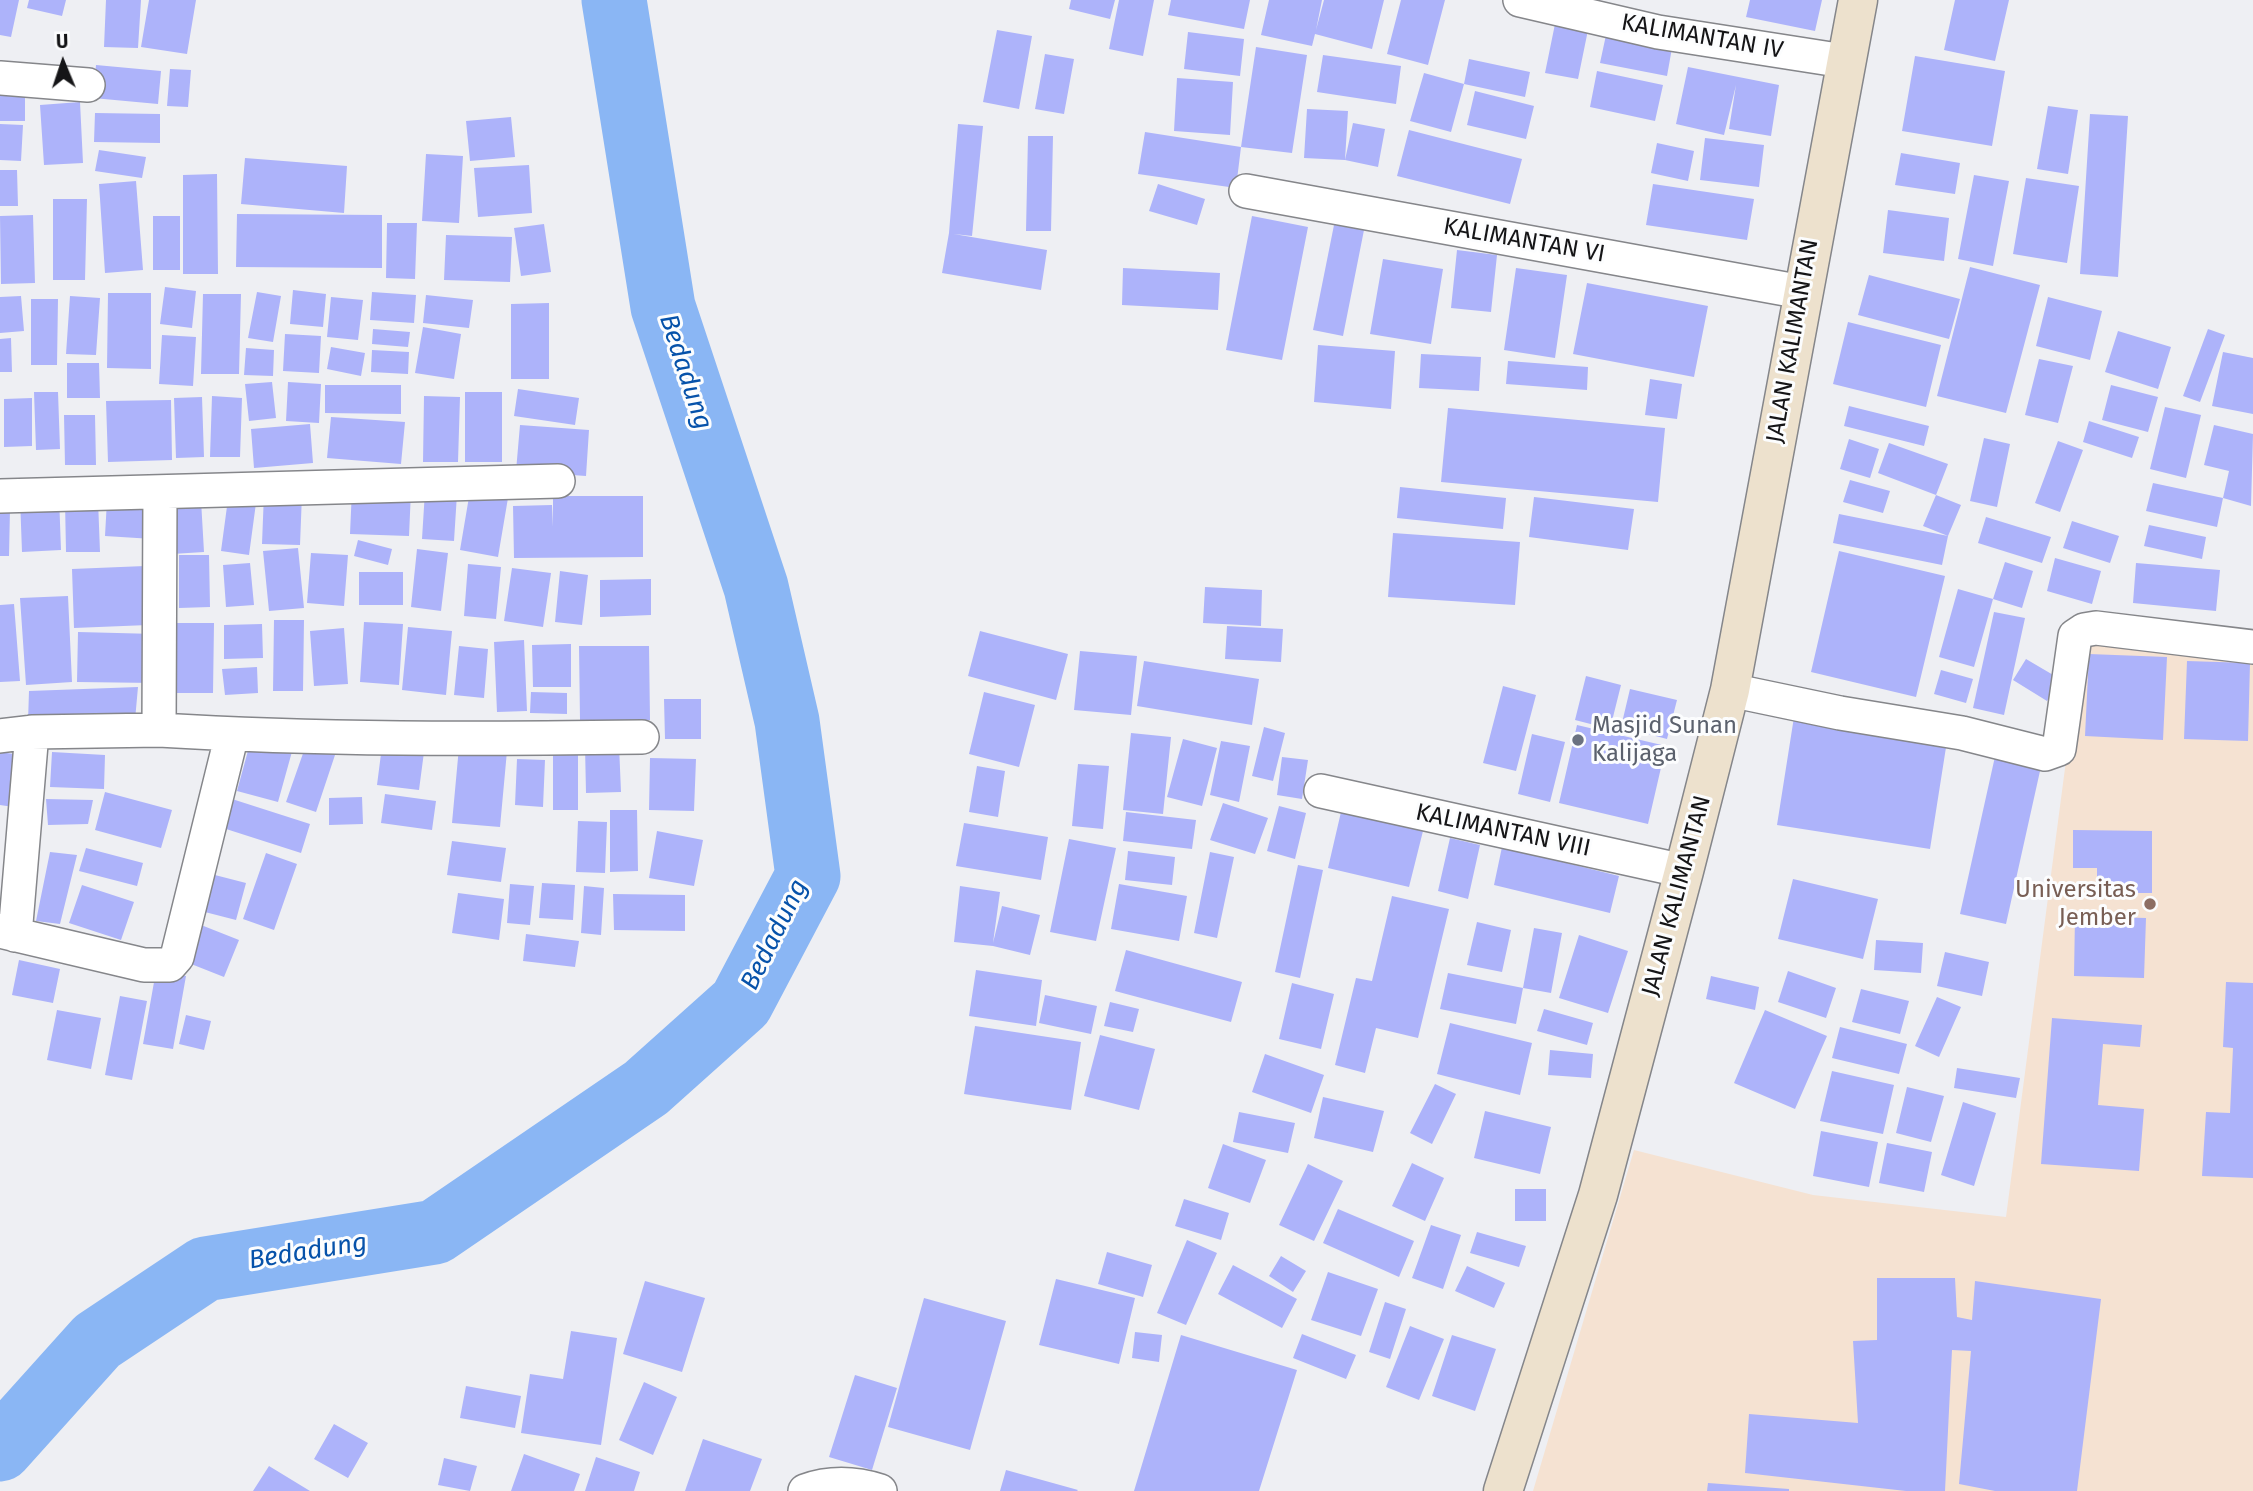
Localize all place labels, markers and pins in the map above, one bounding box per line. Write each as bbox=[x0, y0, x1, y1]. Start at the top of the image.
place label: Masjid Sunan Kalijaga bbox=[1592, 712, 1737, 768]
marker: Masjid Sunan Kalijaga bbox=[1570, 732, 1586, 748]
place label: Universitas Jember bbox=[2015, 876, 2136, 932]
marker: Universitas Jember bbox=[2142, 896, 2158, 912]

